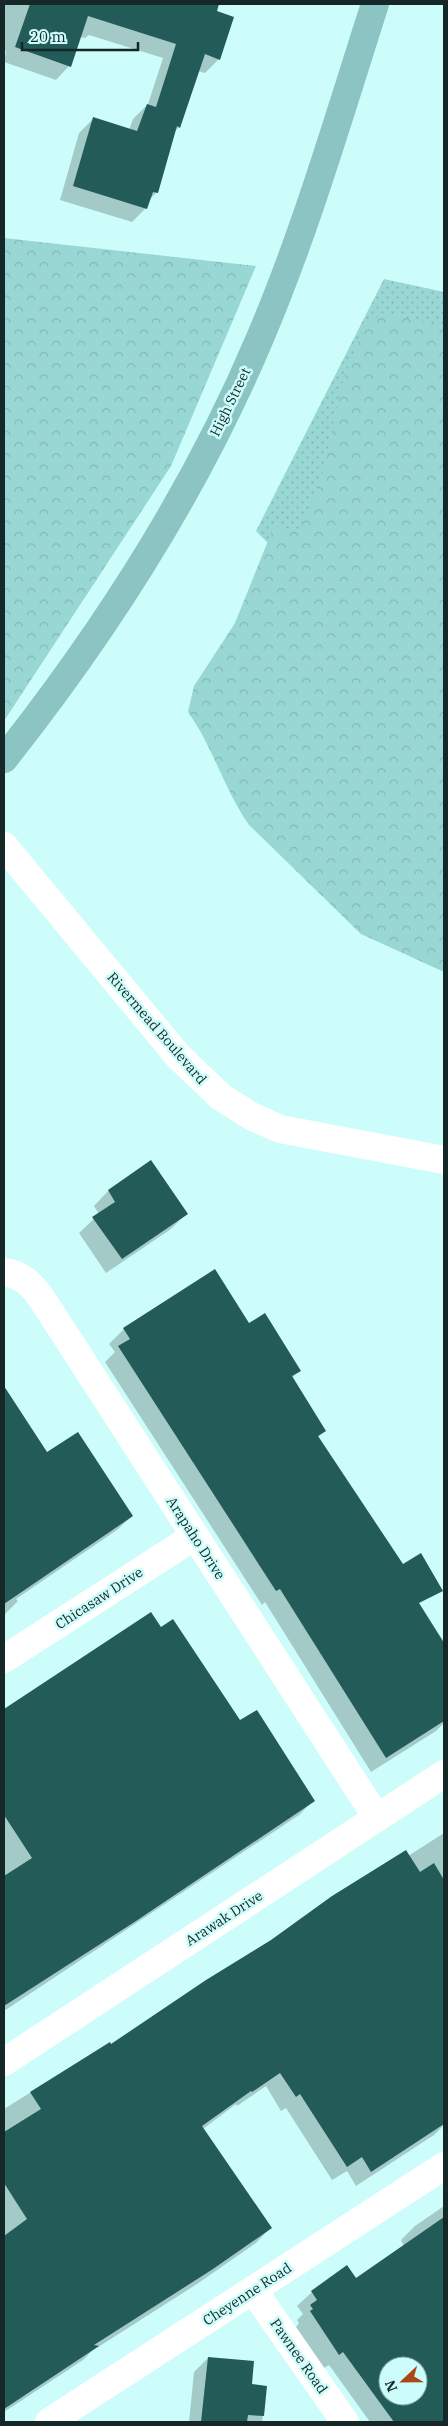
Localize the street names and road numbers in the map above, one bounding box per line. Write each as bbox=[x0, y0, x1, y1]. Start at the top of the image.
street label: High Street bbox=[206, 365, 254, 439]
street label: Rivermead Boulevard bbox=[103, 968, 211, 1088]
street label: Arapaho Drive bbox=[163, 1493, 229, 1583]
street label: Chicasaw Drive bbox=[52, 1563, 146, 1633]
street label: Arawak Drive bbox=[182, 1886, 266, 1950]
street label: Cheyenne Road bbox=[199, 2258, 295, 2329]
street label: Pawnee Road bbox=[267, 2315, 332, 2397]

